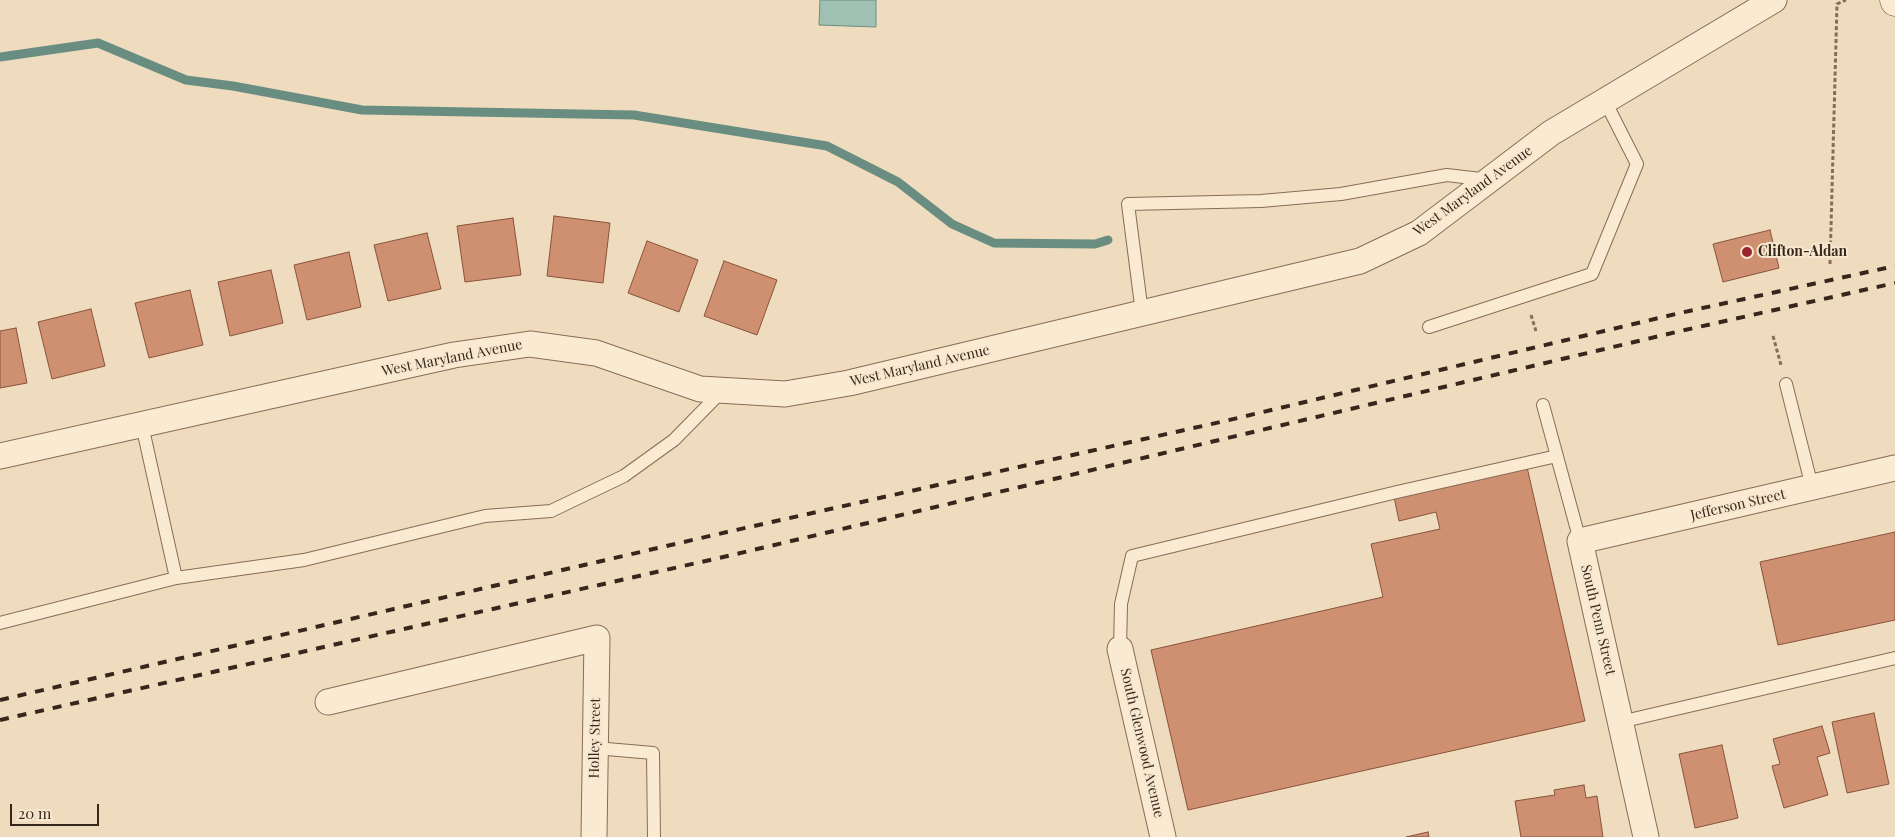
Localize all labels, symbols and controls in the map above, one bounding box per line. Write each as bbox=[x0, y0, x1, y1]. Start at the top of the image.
street label: West Maryland Avenue bbox=[1410, 142, 1536, 240]
place label: Clifton-Aldan bbox=[1758, 244, 1847, 260]
marker: Clifton-Aldan bbox=[1740, 245, 1754, 259]
street label: West Maryland Avenue bbox=[380, 336, 524, 380]
street label: West Maryland Avenue bbox=[849, 342, 991, 390]
street label: Jefferson Street bbox=[1689, 486, 1787, 524]
street label: South Penn Street bbox=[1577, 563, 1619, 677]
street label: South Glenwood Avenue bbox=[1117, 667, 1167, 819]
street label: Holley Street bbox=[586, 697, 604, 779]
scale bar bbox=[12, 794, 101, 826]
text: 20 m bbox=[18, 803, 51, 823]

